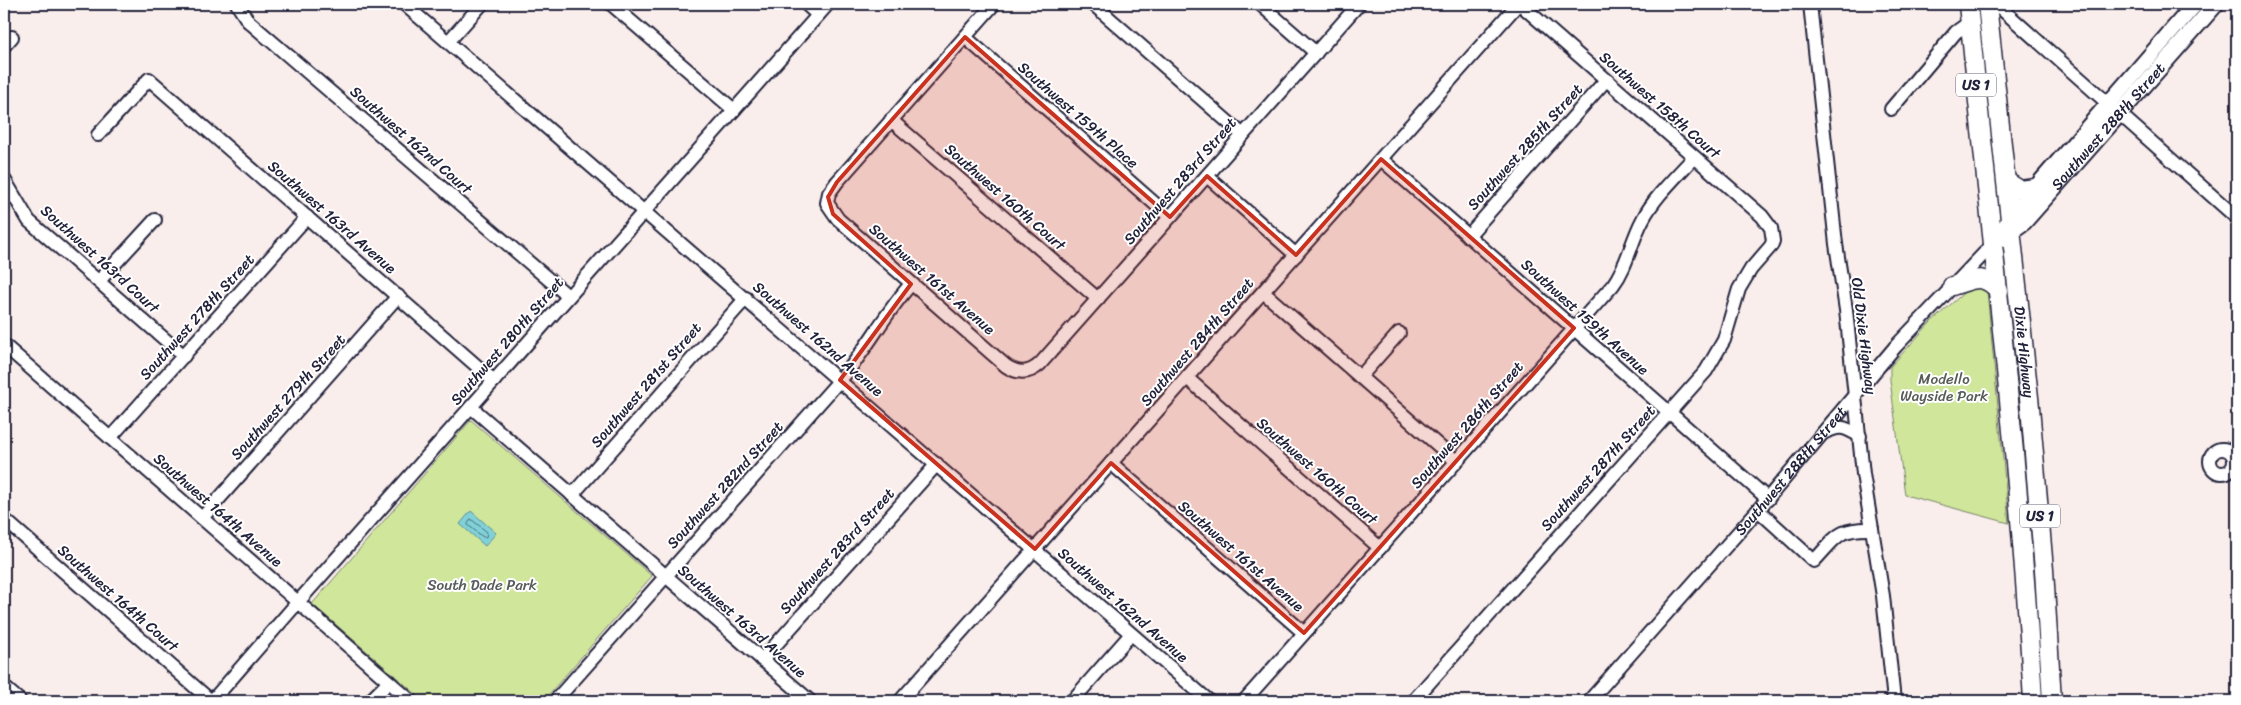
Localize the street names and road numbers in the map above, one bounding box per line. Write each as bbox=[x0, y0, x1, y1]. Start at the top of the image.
street label: Southwest 158th Court bbox=[1593, 45, 1727, 166]
street label: Southwest 159th Place bbox=[1012, 55, 1145, 175]
street label: Southwest 288th Street bbox=[2044, 56, 2172, 196]
road number: US 1 bbox=[1956, 74, 1996, 96]
street label: Southwest 285th Street bbox=[1461, 77, 1590, 216]
street label: Southwest 162nd Court bbox=[344, 79, 479, 201]
street label: Southwest 283rd Street bbox=[1117, 111, 1243, 251]
street label: Southwest 160th Court bbox=[938, 137, 1072, 258]
street label: Southwest 163rd Avenue bbox=[262, 154, 402, 280]
street label: Southwest 163rd Court bbox=[35, 198, 166, 320]
street label: Southwest 161st Avenue bbox=[863, 217, 1001, 341]
street label: Southwest 278th Street bbox=[133, 248, 261, 386]
street label: Southwest 159th Avenue bbox=[1515, 252, 1655, 382]
street label: Southwest 280th Street bbox=[444, 270, 571, 411]
street label: Southwest 284th Street bbox=[1134, 271, 1261, 412]
street label: Southwest 162nd Avenue bbox=[747, 275, 889, 403]
street label: Old Dixie Highway bbox=[1844, 276, 1884, 396]
street label: Dixie Highway bbox=[2006, 305, 2042, 399]
street label: Southwest 281st Street bbox=[584, 316, 708, 454]
street label: Southwest 279th Street bbox=[224, 327, 352, 466]
street label: Southwest 286th Street bbox=[1404, 355, 1530, 495]
street label: Southwest 287th Street bbox=[1534, 399, 1662, 537]
street label: Southwest 288th Street bbox=[1728, 400, 1854, 542]
street label: Southwest 160th Court bbox=[1250, 411, 1384, 532]
street label: Southwest 282nd Street bbox=[660, 415, 790, 555]
street label: Southwest 164th Avenue bbox=[147, 446, 289, 574]
street label: Southwest 283rd Street bbox=[773, 482, 901, 620]
street label: Southwest 161st Avenue bbox=[1172, 494, 1310, 618]
road number: US 1 bbox=[2020, 504, 2060, 528]
street label: Southwest 164th Court bbox=[51, 538, 185, 659]
street label: Southwest 162nd Avenue bbox=[1052, 541, 1194, 669]
street label: Southwest 163rd Avenue bbox=[672, 558, 812, 684]

